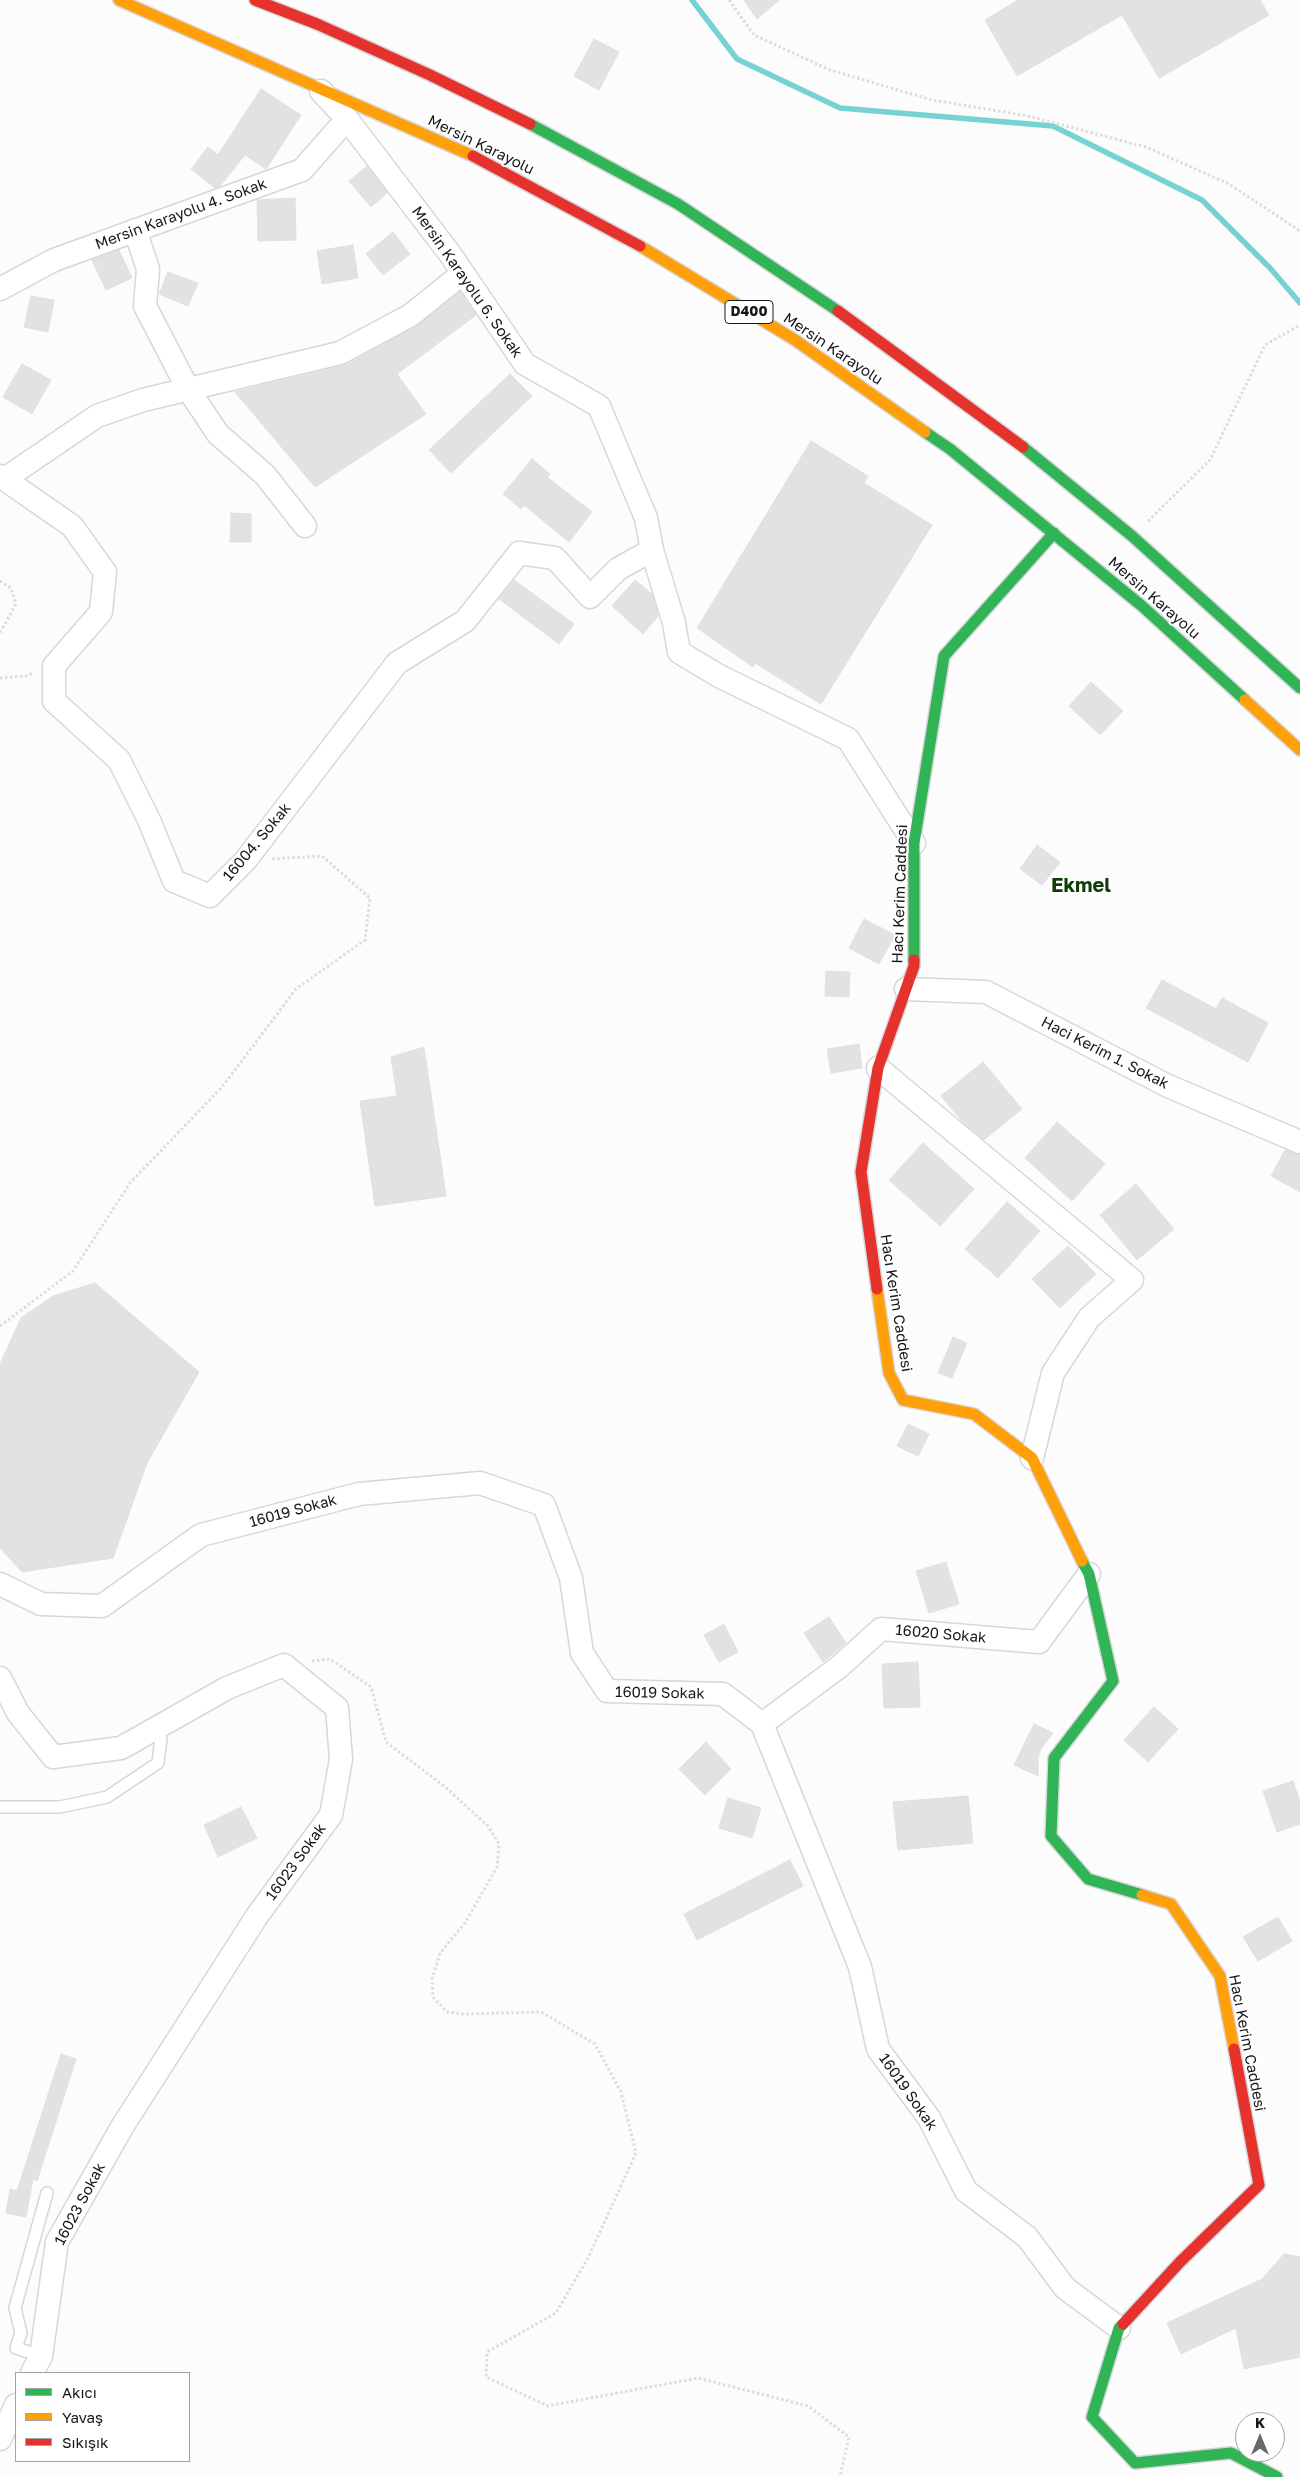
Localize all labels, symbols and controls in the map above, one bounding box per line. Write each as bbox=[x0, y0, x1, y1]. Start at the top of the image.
street label: Mersin Karayolu bbox=[425, 112, 537, 178]
street label: Mersin Karayolu 4. Sokak bbox=[93, 175, 269, 253]
street label: Mersin Karayolu 6. Sokak bbox=[408, 203, 526, 361]
road number: D400 bbox=[725, 300, 773, 324]
street label: Mersin Karayolu bbox=[780, 309, 886, 389]
street label: Mersin Karayolu bbox=[1104, 553, 1204, 643]
street label: 16004. Sokak bbox=[219, 799, 295, 885]
street label: Hacı Kerim Caddesi bbox=[889, 824, 911, 964]
district label: Ekmel bbox=[1051, 874, 1111, 898]
street label: Haci Kerim 1. Sokak bbox=[1038, 1013, 1172, 1093]
street label: Hacı Kerim Caddesi bbox=[876, 1233, 916, 1373]
street label: 16019 Sokak bbox=[247, 1491, 339, 1531]
street label: 16020 Sokak bbox=[895, 1621, 987, 1647]
street label: 16019 Sokak bbox=[615, 1683, 705, 1703]
street label: 16023 Sokak bbox=[262, 1820, 330, 1904]
street label: Hacı Kerim Caddesi bbox=[1225, 1973, 1269, 2113]
street label: 16019 Sokak bbox=[875, 2050, 941, 2134]
street label: 16023 Sokak bbox=[51, 2160, 109, 2248]
legend bbox=[15, 2372, 190, 2462]
text: Akıcı bbox=[62, 2383, 97, 2401]
text: Yavaş bbox=[62, 2408, 103, 2426]
north arrow bbox=[1235, 2412, 1285, 2462]
text: K bbox=[1255, 2414, 1265, 2431]
text: Sıkışık bbox=[62, 2433, 109, 2451]

